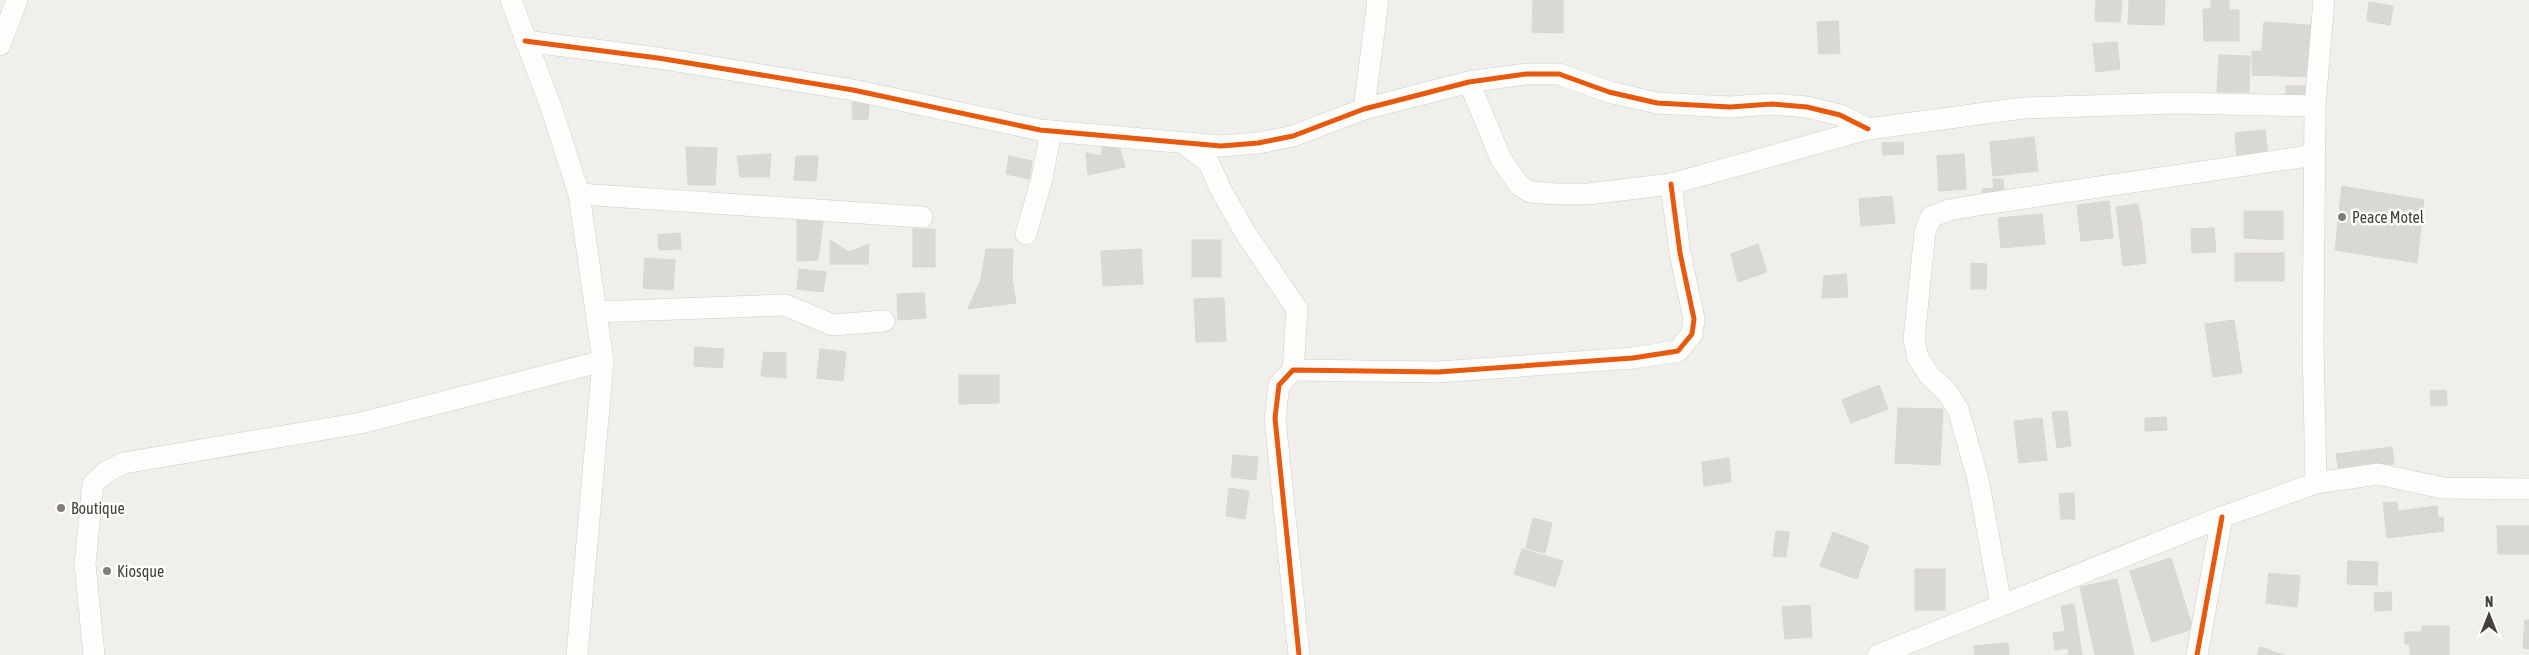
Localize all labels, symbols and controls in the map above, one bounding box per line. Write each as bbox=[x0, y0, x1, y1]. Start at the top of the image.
place label: Peace Motel bbox=[2352, 208, 2425, 226]
marker: Peace Motel bbox=[2336, 211, 2348, 223]
place label: Boutique bbox=[71, 499, 125, 518]
marker: Boutique bbox=[55, 502, 67, 514]
place label: Kiosque bbox=[117, 562, 164, 581]
marker: Kiosque bbox=[101, 565, 113, 577]
north arrow bbox=[2464, 590, 2514, 640]
text: N bbox=[2485, 594, 2493, 610]

